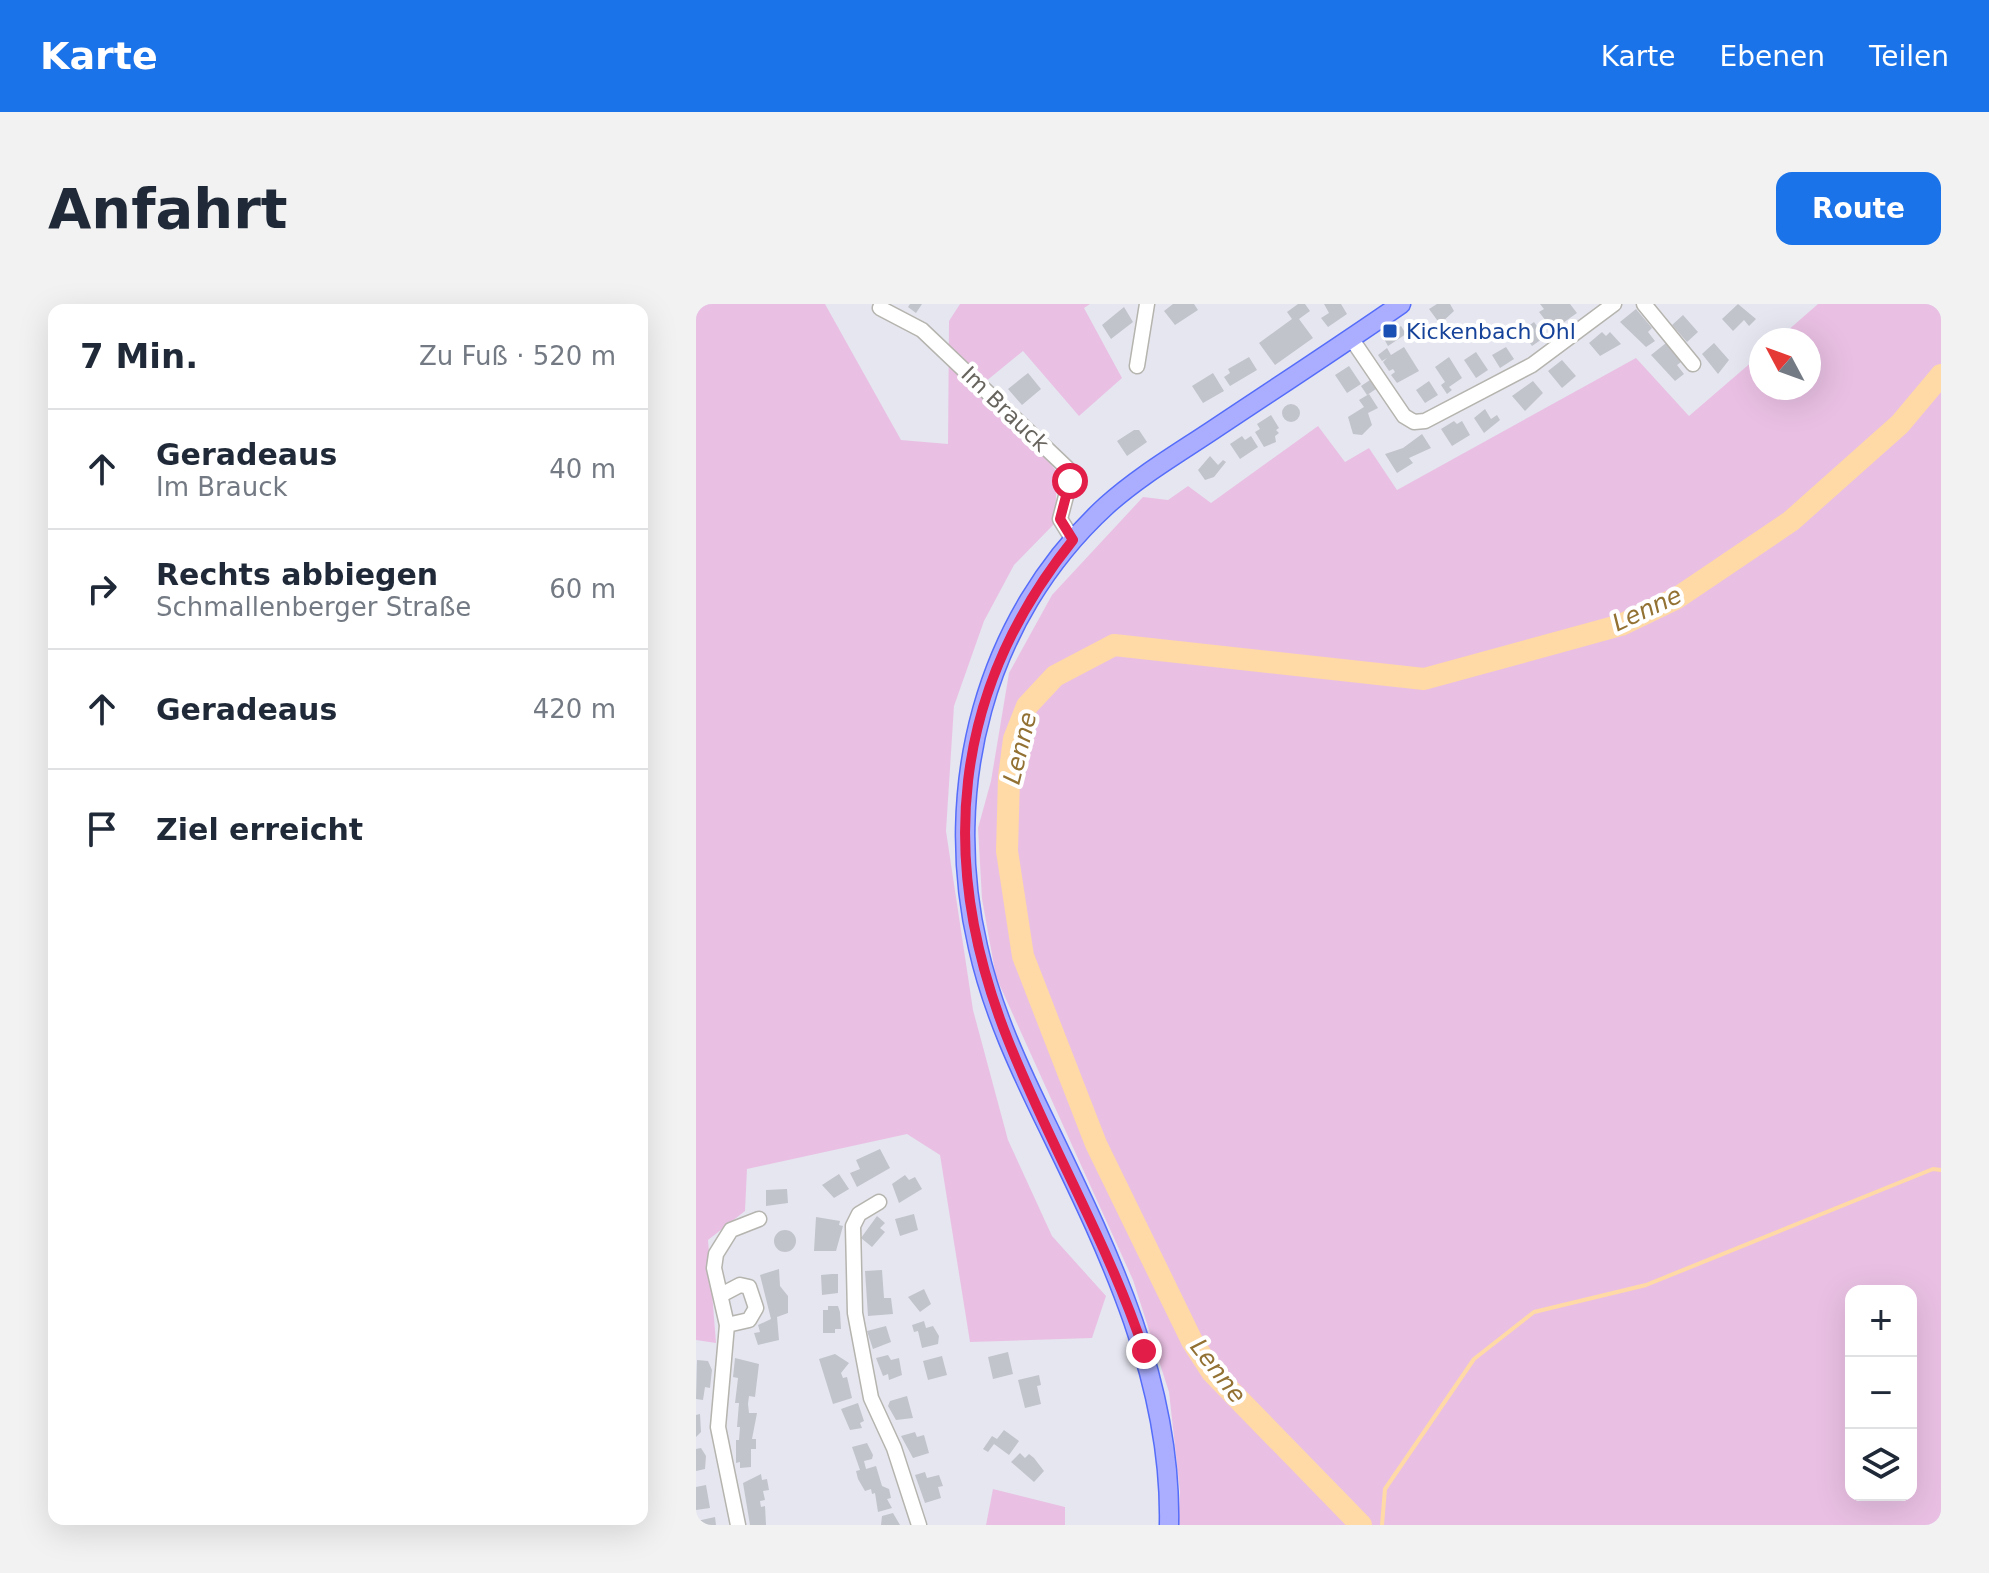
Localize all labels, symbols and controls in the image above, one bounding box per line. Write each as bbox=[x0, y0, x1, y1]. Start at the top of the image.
text: Karte bbox=[40, 34, 158, 78]
text: Karte bbox=[1601, 40, 1675, 73]
text: Ebenen bbox=[1719, 40, 1825, 73]
text: Teilen bbox=[1869, 40, 1949, 73]
button: Route bbox=[1776, 172, 1941, 245]
text: Anfahrt bbox=[48, 176, 288, 241]
place label: Kickenbach Ohl bbox=[1406, 319, 1576, 344]
marker: Kickenbach Ohl bbox=[1381, 322, 1399, 340]
north arrow bbox=[1749, 328, 1821, 400]
text: 7 Min. bbox=[80, 336, 198, 376]
text: Zu Fuß · 520 m bbox=[419, 341, 616, 371]
street label: Im Brauck bbox=[956, 361, 1054, 457]
text: Geradeaus bbox=[156, 437, 337, 472]
icon: ahead bbox=[80, 447, 124, 491]
text: 40 m bbox=[549, 454, 616, 484]
route start bbox=[1052, 463, 1088, 499]
text: Im Brauck bbox=[156, 472, 288, 502]
text: Rechts abbiegen bbox=[156, 557, 438, 592]
icon: right bbox=[80, 567, 124, 611]
text: 60 m bbox=[549, 574, 616, 604]
water label: Lenne bbox=[1608, 581, 1686, 637]
text: Schmallenberger Straße bbox=[156, 592, 471, 622]
icon: ahead bbox=[80, 687, 124, 731]
text: Geradeaus bbox=[156, 692, 337, 727]
text: 420 m bbox=[533, 694, 616, 724]
water label: Lenne bbox=[998, 709, 1042, 787]
icon: arrive bbox=[80, 807, 124, 851]
text: Ziel erreicht bbox=[156, 812, 363, 847]
map controls bbox=[1845, 1285, 1917, 1501]
button: + bbox=[1845, 1285, 1917, 1357]
route end bbox=[1126, 1333, 1162, 1369]
water label: Lenne bbox=[1184, 1333, 1252, 1409]
button: − bbox=[1845, 1357, 1917, 1429]
button: layers bbox=[1845, 1429, 1917, 1501]

